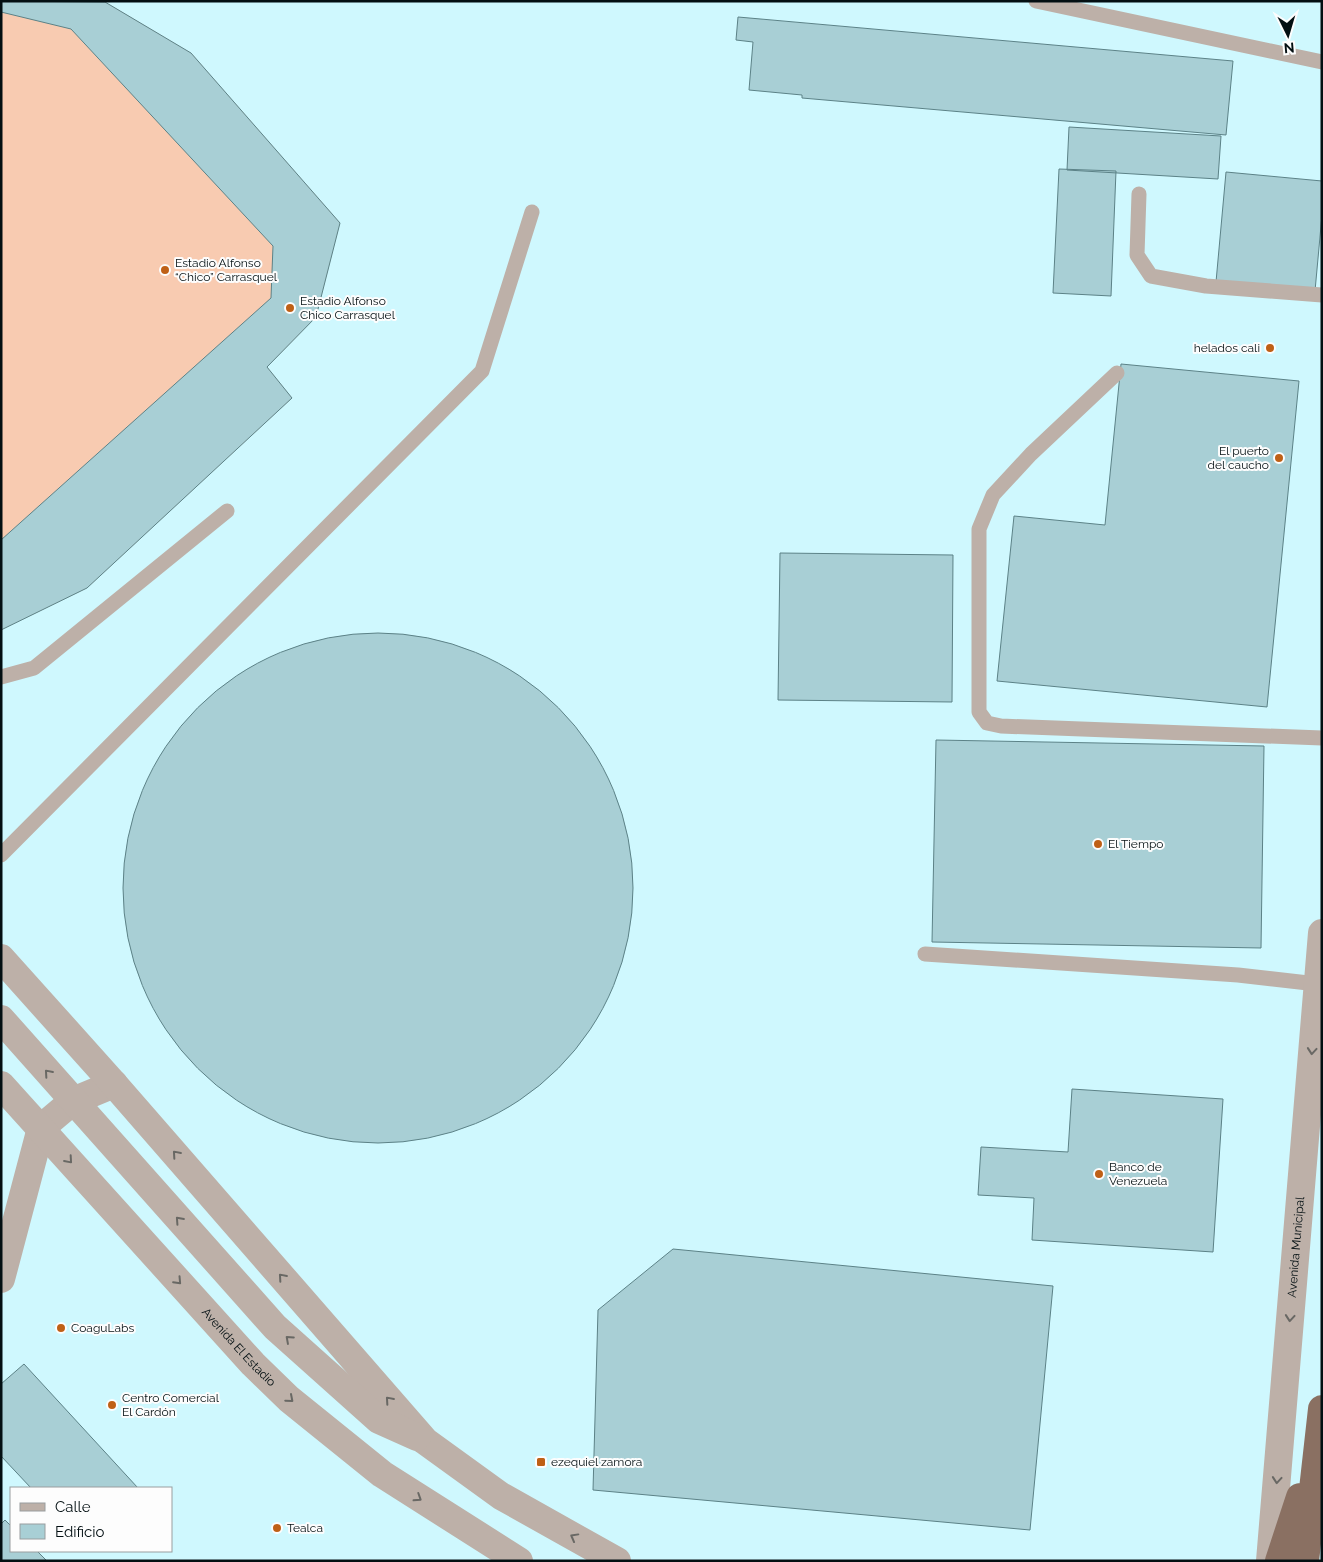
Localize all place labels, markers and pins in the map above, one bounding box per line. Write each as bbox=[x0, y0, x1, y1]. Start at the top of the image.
place label: Estadio Alfonso “Chico” Carrasquel bbox=[175, 256, 278, 284]
marker: Estadio Alfonso “Chico” Carrasquel bbox=[159, 264, 171, 276]
place label: Estadio Alfonso Chico Carrasquel bbox=[300, 294, 396, 322]
marker: Estadio Alfonso Chico Carrasquel bbox=[284, 302, 296, 314]
place label: helados cali bbox=[1194, 341, 1260, 355]
marker: helados cali bbox=[1264, 342, 1276, 354]
place label: El puerto del caucho bbox=[1208, 444, 1269, 472]
marker: El puerto del caucho bbox=[1273, 452, 1285, 464]
place label: El Tiempo bbox=[1108, 837, 1163, 851]
marker: El Tiempo bbox=[1092, 838, 1104, 850]
place label: Banco de Venezuela bbox=[1109, 1160, 1167, 1188]
marker: Banco de Venezuela bbox=[1093, 1168, 1105, 1180]
place label: CoaguLabs bbox=[71, 1321, 134, 1335]
marker: CoaguLabs bbox=[55, 1322, 67, 1334]
place label: Centro Comercial El Cardón bbox=[122, 1391, 220, 1419]
marker: Centro Comercial El Cardón bbox=[106, 1399, 118, 1411]
place label: ezequiel zamora bbox=[551, 1455, 642, 1469]
marker: ezequiel zamora bbox=[535, 1456, 547, 1468]
place label: Tealca bbox=[287, 1521, 323, 1535]
marker: Tealca bbox=[271, 1522, 283, 1534]

